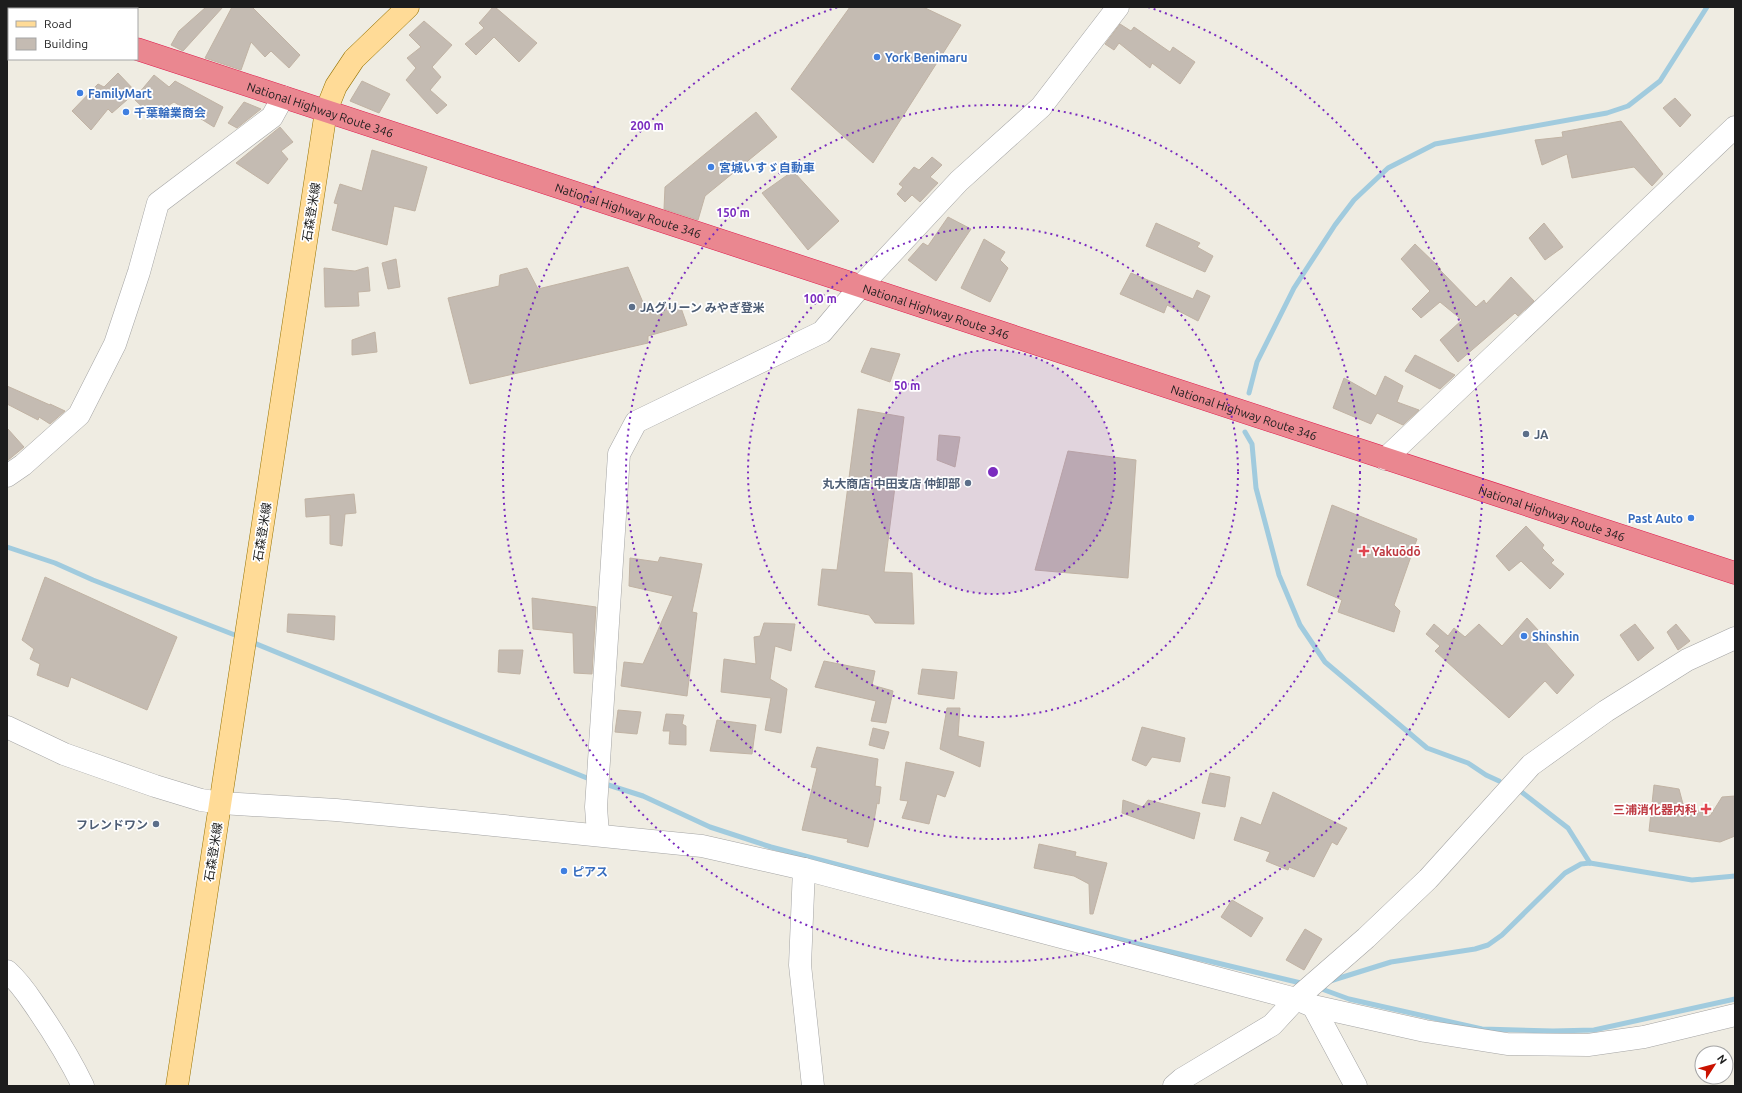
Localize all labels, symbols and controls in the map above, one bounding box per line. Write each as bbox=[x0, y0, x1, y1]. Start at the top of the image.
legend bbox=[8, 8, 138, 60]
text: Road bbox=[44, 17, 72, 30]
text: Building bbox=[44, 37, 88, 50]
place label: York Benimaru bbox=[885, 51, 968, 64]
marker: York Benimaru bbox=[872, 52, 882, 62]
street label: National Highway Route 346 bbox=[246, 79, 395, 139]
place label: FamilyMart bbox=[88, 87, 152, 100]
marker: FamilyMart bbox=[75, 88, 85, 98]
place label: 千葉輪業商会 bbox=[134, 106, 206, 119]
marker: 千葉輪業商会 bbox=[121, 107, 131, 117]
text: 200 m bbox=[630, 119, 664, 132]
place label: 宮城いすゞ自動車 bbox=[719, 161, 815, 174]
marker: 宮城いすゞ自動車 bbox=[706, 162, 716, 172]
street label: National Highway Route 346 bbox=[553, 180, 703, 240]
street label: 石森登米線 bbox=[300, 181, 322, 243]
text: 150 m bbox=[716, 206, 750, 219]
street label: National Highway Route 346 bbox=[861, 281, 1011, 341]
text: 100 m bbox=[803, 292, 837, 305]
place label: JAグリーン みやぎ登米 bbox=[640, 301, 765, 314]
marker: JAグリーン みやぎ登米 bbox=[627, 302, 637, 312]
text: 50 m bbox=[894, 379, 920, 392]
street label: National Highway Route 346 bbox=[1169, 382, 1319, 442]
place label: JA bbox=[1534, 428, 1549, 441]
marker: JA bbox=[1521, 429, 1531, 439]
centre of rings bbox=[986, 465, 1000, 479]
place label: 丸大商店 中田支店 仲卸部 bbox=[822, 477, 960, 490]
marker: 丸大商店 中田支店 仲卸部 bbox=[963, 478, 973, 488]
street label: National Highway Route 346 bbox=[1477, 483, 1627, 543]
street label: 石森登米線 bbox=[251, 501, 273, 563]
place label: Past Auto bbox=[1628, 512, 1683, 525]
marker: Past Auto bbox=[1686, 513, 1696, 523]
place label: Yakuōdō bbox=[1372, 545, 1421, 558]
marker: Yakuōdō bbox=[1359, 546, 1369, 556]
place label: Shinshin bbox=[1532, 630, 1579, 643]
marker: Shinshin bbox=[1519, 631, 1529, 641]
place label: 三浦消化器内科 bbox=[1613, 803, 1697, 816]
marker: 三浦消化器内科 bbox=[1700, 803, 1712, 815]
place label: フレンドワン bbox=[76, 818, 148, 831]
marker: フレンドワン bbox=[151, 819, 161, 829]
street label: 石森登米線 bbox=[202, 821, 224, 883]
place label: ピアス bbox=[572, 865, 608, 878]
marker: ピアス bbox=[559, 866, 569, 876]
north arrow bbox=[1694, 1045, 1734, 1085]
text: N bbox=[1715, 1052, 1729, 1066]

